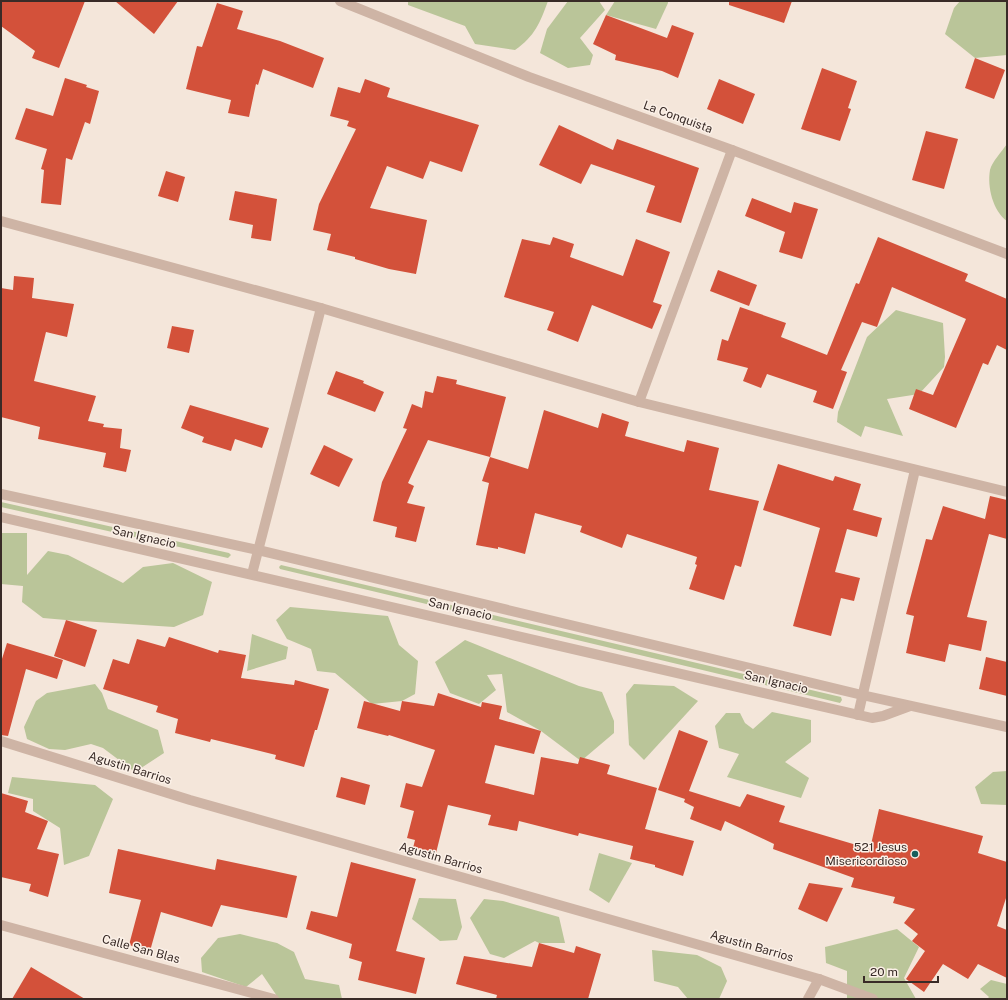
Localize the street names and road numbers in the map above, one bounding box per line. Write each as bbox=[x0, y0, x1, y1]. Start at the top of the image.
street label: La Conquista bbox=[641, 98, 715, 136]
street label: San Ignacio bbox=[111, 523, 177, 551]
street label: San Ignacio bbox=[427, 595, 493, 623]
street label: San Ignacio bbox=[743, 668, 809, 696]
street label: Agustin Barrios bbox=[87, 749, 173, 787]
street label: Agustin Barrios bbox=[398, 839, 484, 877]
street label: Agustin Barrios bbox=[709, 927, 795, 965]
street label: Calle San Blas bbox=[101, 932, 181, 966]

